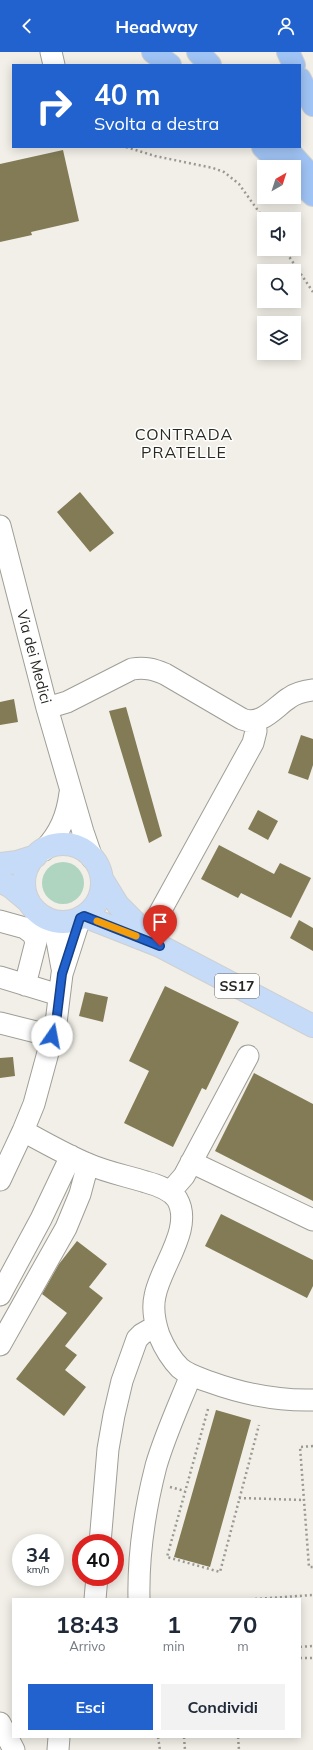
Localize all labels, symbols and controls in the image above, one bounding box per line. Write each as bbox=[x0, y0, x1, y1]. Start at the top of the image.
icon: back bbox=[16, 15, 38, 37]
text: Headway bbox=[115, 15, 198, 38]
icon: person bbox=[275, 15, 297, 37]
text: 40 m bbox=[94, 77, 160, 112]
icon: right bbox=[28, 80, 80, 132]
text: Svolta a destra bbox=[94, 112, 219, 135]
north arrow bbox=[257, 160, 301, 204]
map controls bbox=[257, 160, 301, 360]
button: sound bbox=[257, 212, 301, 256]
button: search bbox=[257, 264, 301, 308]
button: layers bbox=[257, 316, 301, 360]
district label: CONTRADA PRATELLE bbox=[135, 424, 233, 462]
street label: Via dei Medici bbox=[13, 608, 56, 706]
pin bbox=[143, 905, 177, 946]
icon: arrive bbox=[149, 911, 171, 933]
road number: SS17 bbox=[215, 974, 259, 998]
position arrow bbox=[31, 1015, 73, 1057]
speed limit sign: 40 bbox=[72, 1534, 124, 1586]
text: 34 bbox=[26, 1542, 50, 1567]
text: km/h bbox=[27, 1563, 49, 1576]
text: 18:43 bbox=[56, 1609, 119, 1639]
text: 1 bbox=[167, 1609, 181, 1639]
text: 70 bbox=[229, 1609, 257, 1639]
text: Arrivo bbox=[69, 1638, 106, 1654]
text: min bbox=[163, 1638, 185, 1654]
text: m bbox=[237, 1638, 249, 1654]
button: Esci bbox=[28, 1684, 153, 1730]
button: Condividi bbox=[161, 1684, 285, 1730]

